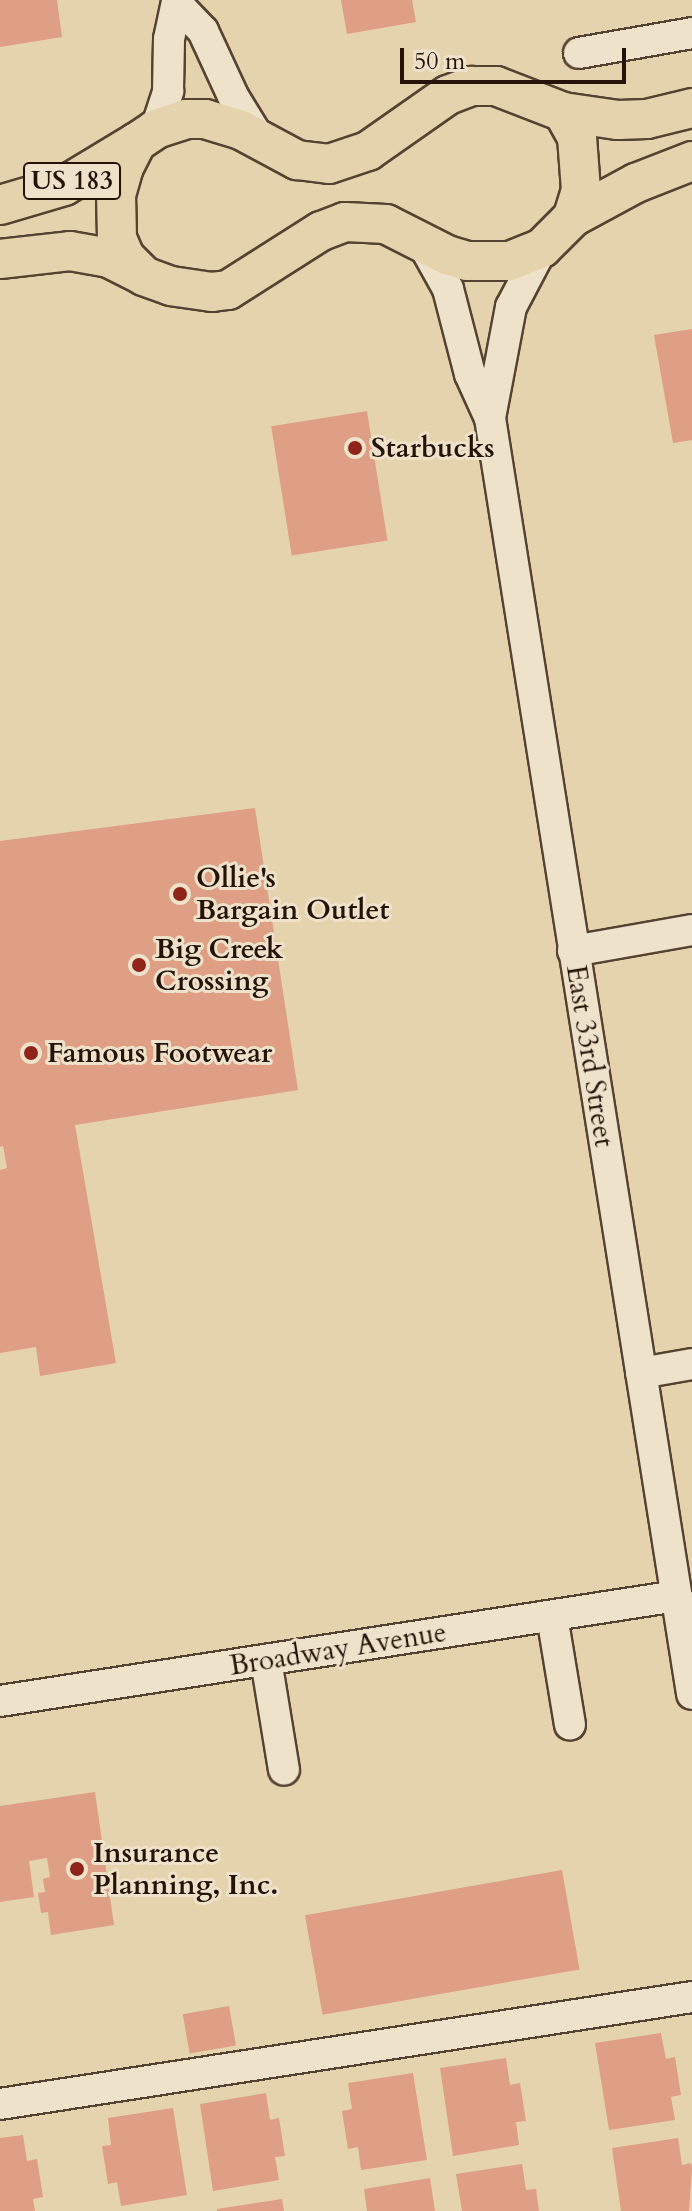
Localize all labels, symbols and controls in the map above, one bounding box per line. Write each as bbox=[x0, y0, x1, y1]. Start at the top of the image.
scale bar bbox=[404, 32, 630, 82]
text: 50 m bbox=[414, 45, 465, 78]
road number: US 183 bbox=[22, 159, 122, 203]
place label: Starbucks bbox=[371, 431, 495, 465]
marker: Starbucks bbox=[346, 439, 364, 457]
place label: Ollie's Bargain Outlet bbox=[196, 861, 389, 927]
marker: Ollie's Bargain Outlet bbox=[171, 885, 189, 903]
place label: Big Creek Crossing bbox=[155, 932, 283, 998]
marker: Big Creek Crossing bbox=[130, 956, 148, 974]
street label: East 33rd Street bbox=[559, 963, 621, 1149]
place label: Famous Footwear bbox=[47, 1036, 272, 1070]
marker: Famous Footwear bbox=[22, 1044, 40, 1062]
street label: Broadway Avenue bbox=[227, 1615, 449, 1683]
place label: Insurance Planning, Inc. bbox=[93, 1836, 278, 1902]
marker: Insurance Planning, Inc. bbox=[68, 1860, 86, 1878]

